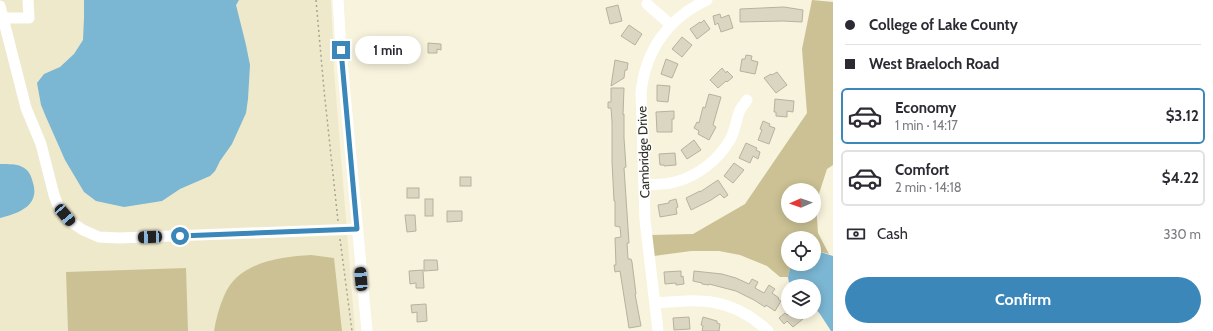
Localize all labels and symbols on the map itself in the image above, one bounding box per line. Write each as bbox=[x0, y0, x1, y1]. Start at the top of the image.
callout: 1 min bbox=[355, 36, 421, 64]
route end bbox=[332, 41, 350, 59]
street label: Cambridge Drive bbox=[633, 105, 653, 198]
north arrow bbox=[781, 183, 821, 223]
car bbox=[53, 202, 77, 228]
route start bbox=[171, 227, 189, 245]
car bbox=[138, 231, 162, 243]
car bbox=[354, 267, 368, 291]

